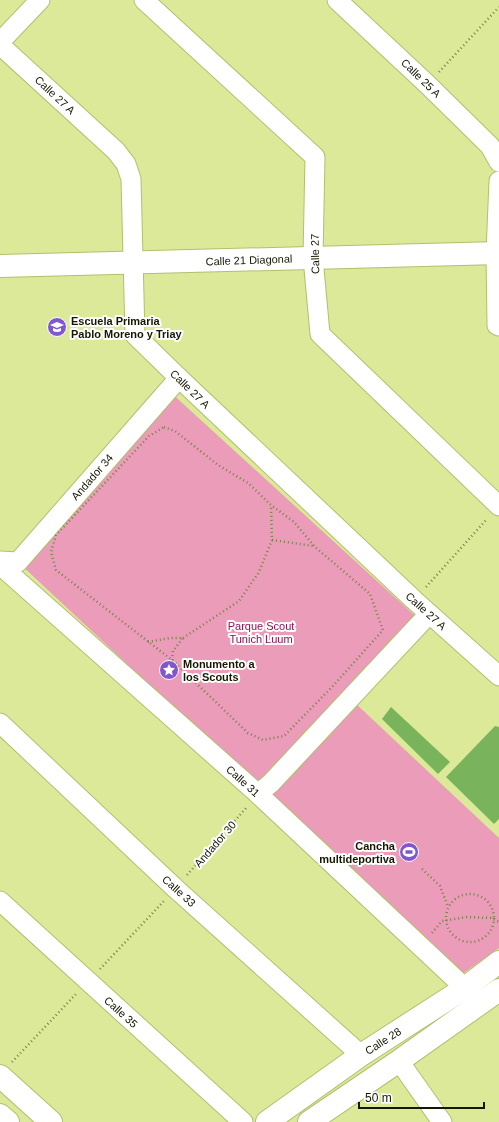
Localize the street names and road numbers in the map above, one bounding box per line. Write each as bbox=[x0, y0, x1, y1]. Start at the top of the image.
street label: Calle 25 A bbox=[399, 56, 444, 100]
street label: Calle 27 A bbox=[33, 74, 78, 117]
street label: Calle 27 bbox=[309, 234, 321, 274]
street label: Calle 21 Diagonal bbox=[205, 252, 293, 268]
street label: Calle 27 A bbox=[168, 367, 213, 411]
street label: Andador 34 bbox=[69, 452, 115, 502]
street label: Calle 27 A bbox=[403, 590, 449, 633]
street label: Calle 31 bbox=[224, 763, 262, 799]
street label: Andador 30 bbox=[192, 819, 238, 869]
street label: Calle 33 bbox=[160, 873, 198, 909]
street label: Calle 35 bbox=[102, 994, 140, 1030]
street label: Calle 28 bbox=[363, 1025, 403, 1057]

